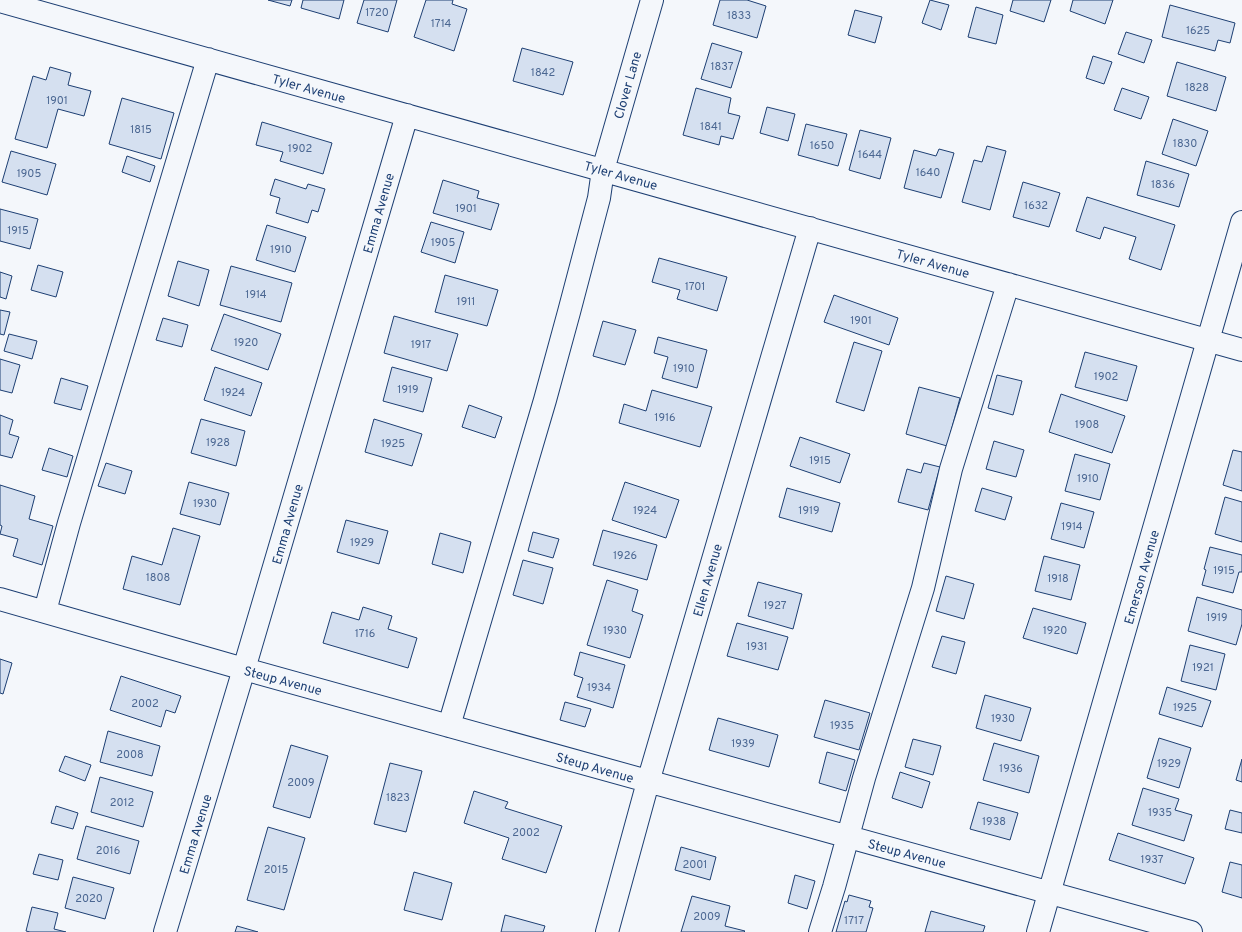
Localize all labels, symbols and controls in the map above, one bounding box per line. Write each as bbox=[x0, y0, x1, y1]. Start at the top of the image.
house number: 1720 bbox=[365, 6, 389, 20]
house number: 1833 bbox=[727, 9, 751, 23]
house number: 1714 bbox=[431, 17, 452, 31]
house number: 1625 bbox=[1186, 24, 1210, 38]
street label: Clover Lane bbox=[612, 50, 646, 121]
house number: 1837 bbox=[710, 60, 734, 74]
house number: 1842 bbox=[531, 66, 555, 80]
street label: Tyler Avenue bbox=[270, 72, 347, 108]
house number: 1828 bbox=[1185, 81, 1209, 95]
house number: 1901 bbox=[46, 94, 68, 108]
house number: 1841 bbox=[700, 120, 722, 134]
house number: 1815 bbox=[130, 123, 152, 137]
house number: 1830 bbox=[1173, 137, 1197, 151]
house number: 1650 bbox=[810, 139, 834, 153]
house number: 1902 bbox=[288, 142, 312, 156]
house number: 1644 bbox=[858, 148, 882, 162]
street label: Tyler Avenue bbox=[582, 159, 659, 195]
house number: 1640 bbox=[916, 166, 940, 180]
house number: 1905 bbox=[17, 167, 41, 181]
street label: Emma Avenue bbox=[361, 172, 399, 256]
house number: 1836 bbox=[1151, 178, 1175, 192]
house number: 1632 bbox=[1024, 199, 1048, 213]
house number: 1901 bbox=[455, 202, 477, 216]
house number: 1915 bbox=[7, 224, 29, 238]
house number: 1905 bbox=[431, 236, 455, 250]
house number: 1910 bbox=[270, 243, 292, 257]
street label: Tyler Avenue bbox=[894, 247, 971, 283]
house number: 1701 bbox=[685, 280, 705, 294]
house number: 1914 bbox=[245, 288, 267, 302]
house number: 1911 bbox=[457, 295, 475, 309]
house number: 1901 bbox=[850, 314, 872, 328]
house number: 1920 bbox=[234, 336, 258, 350]
house number: 1917 bbox=[411, 338, 431, 352]
house number: 1910 bbox=[673, 362, 695, 376]
house number: 1902 bbox=[1094, 370, 1118, 384]
house number: 1919 bbox=[397, 383, 419, 397]
house number: 1924 bbox=[221, 386, 245, 400]
house number: 1916 bbox=[654, 411, 676, 425]
house number: 1908 bbox=[1075, 418, 1099, 432]
house number: 1928 bbox=[206, 436, 230, 450]
house number: 1925 bbox=[381, 437, 405, 451]
house number: 1915 bbox=[809, 454, 831, 468]
house number: 1910 bbox=[1077, 472, 1099, 486]
street label: Emma Avenue bbox=[270, 483, 308, 567]
house number: 1930 bbox=[193, 497, 217, 511]
house number: 1924 bbox=[633, 504, 657, 518]
house number: 1919 bbox=[798, 504, 820, 518]
house number: 1914 bbox=[1061, 520, 1083, 534]
street label: Emerson Avenue bbox=[1122, 529, 1164, 627]
house number: 1929 bbox=[350, 536, 374, 550]
street label: Ellen Avenue bbox=[691, 542, 727, 619]
house number: 1926 bbox=[613, 549, 637, 563]
house number: 1915 bbox=[1213, 564, 1235, 578]
house number: 1808 bbox=[146, 571, 170, 585]
house number: 1918 bbox=[1047, 572, 1069, 586]
house number: 1927 bbox=[763, 599, 787, 613]
house number: 1919 bbox=[1206, 611, 1228, 625]
house number: 1930 bbox=[603, 624, 627, 638]
house number: 1920 bbox=[1043, 624, 1067, 638]
house number: 1716 bbox=[355, 627, 375, 641]
house number: 1931 bbox=[746, 640, 768, 654]
house number: 1921 bbox=[1192, 661, 1214, 675]
street label: Steup Avenue bbox=[242, 664, 323, 700]
house number: 1934 bbox=[587, 681, 611, 695]
house number: 2002 bbox=[131, 697, 159, 711]
house number: 1925 bbox=[1173, 701, 1197, 715]
house number: 1930 bbox=[991, 712, 1015, 726]
house number: 1935 bbox=[830, 719, 854, 733]
house number: 1939 bbox=[731, 737, 755, 751]
house number: 2008 bbox=[116, 748, 144, 762]
street label: Steup Avenue bbox=[554, 750, 635, 788]
house number: 1929 bbox=[1157, 757, 1181, 771]
house number: 1936 bbox=[999, 762, 1023, 776]
house number: 2009 bbox=[287, 776, 315, 790]
house number: 1823 bbox=[386, 791, 410, 805]
street label: Emma Avenue bbox=[177, 793, 217, 877]
house number: 2012 bbox=[110, 796, 134, 810]
house number: 1935 bbox=[1148, 806, 1172, 820]
house number: 1938 bbox=[982, 815, 1006, 829]
house number: 2002 bbox=[512, 826, 540, 840]
street label: Steup Avenue bbox=[866, 837, 947, 873]
house number: 2016 bbox=[96, 844, 120, 858]
house number: 1937 bbox=[1141, 853, 1164, 867]
house number: 2001 bbox=[683, 858, 707, 872]
house number: 2015 bbox=[264, 863, 289, 877]
house number: 2020 bbox=[75, 892, 103, 906]
house number: 2009 bbox=[693, 910, 721, 924]
house number: 1717 bbox=[844, 914, 864, 928]

